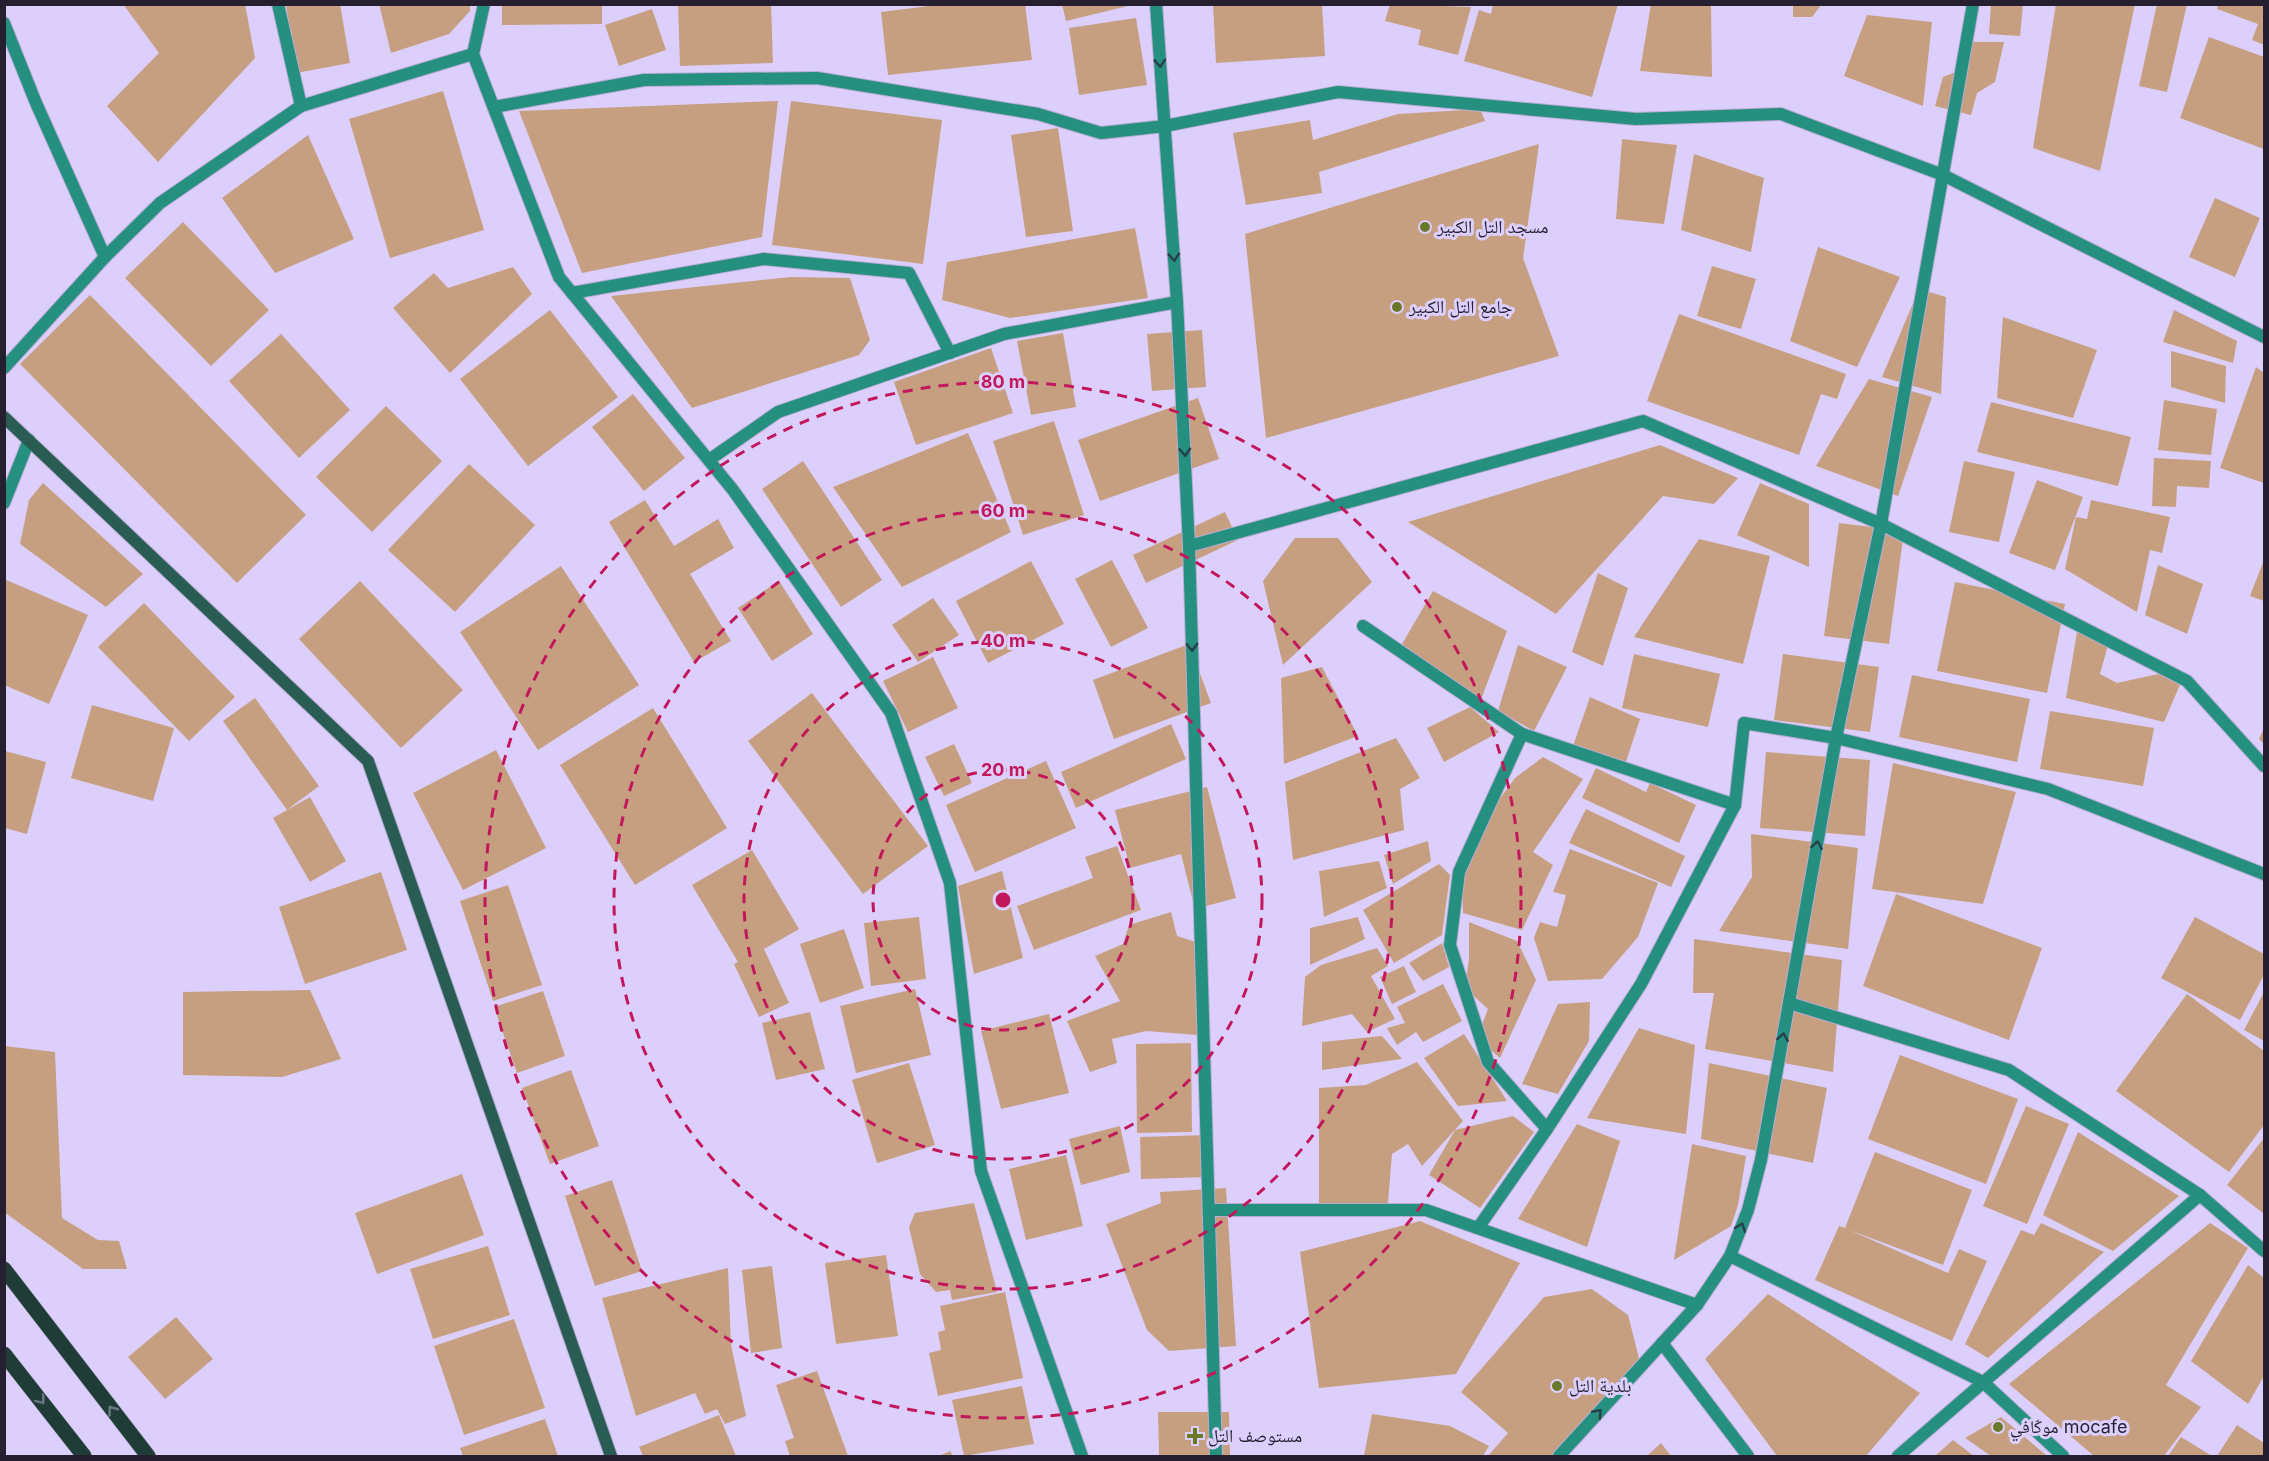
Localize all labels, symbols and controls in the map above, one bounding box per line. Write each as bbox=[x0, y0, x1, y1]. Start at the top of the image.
one-way arrow bbox=[1153, 58, 1166, 67]
place label: مسجد التل الكبير bbox=[1436, 216, 1548, 238]
marker: مسجد التل الكبير bbox=[1418, 220, 1432, 234]
one-way arrow bbox=[1167, 253, 1180, 262]
place label: جامع التل الكبير bbox=[1408, 296, 1513, 319]
marker: جامع التل الكبير bbox=[1390, 300, 1404, 314]
text: 80 m bbox=[981, 371, 1025, 392]
one-way arrow bbox=[1178, 448, 1191, 457]
text: 60 m bbox=[981, 500, 1025, 521]
text: 40 m bbox=[981, 630, 1026, 651]
one-way arrow bbox=[1186, 642, 1199, 651]
text: 20 m bbox=[981, 759, 1025, 780]
one-way arrow bbox=[1810, 840, 1823, 850]
centre of rings bbox=[993, 890, 1013, 910]
one-way arrow bbox=[1776, 1032, 1789, 1042]
one-way arrow bbox=[1734, 1222, 1746, 1233]
place label: بلدية التل bbox=[1569, 1375, 1632, 1397]
marker: بلدية التل bbox=[1550, 1379, 1564, 1393]
one-way arrow bbox=[33, 1394, 44, 1405]
one-way arrow bbox=[109, 1406, 120, 1417]
one-way arrow bbox=[1591, 1410, 1602, 1420]
place label: موكّافي mocafe bbox=[2010, 1416, 2127, 1442]
marker: موكّافي mocafe bbox=[1991, 1420, 2005, 1434]
place label: مستوصف التل bbox=[1208, 1425, 1302, 1447]
marker: مستوصف التل bbox=[1186, 1427, 1204, 1445]

